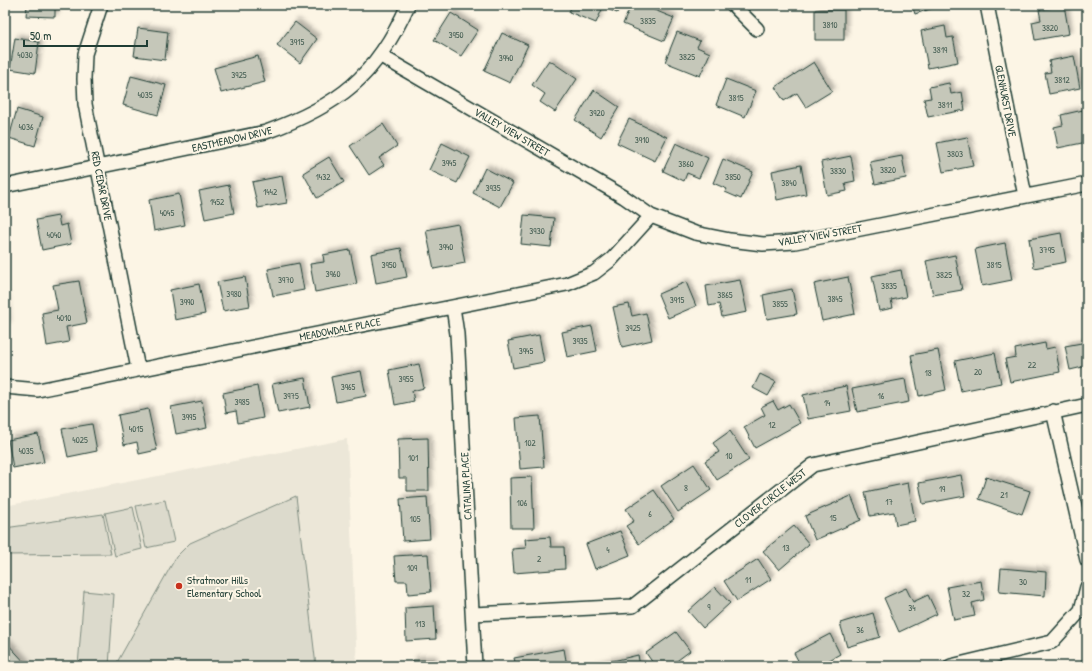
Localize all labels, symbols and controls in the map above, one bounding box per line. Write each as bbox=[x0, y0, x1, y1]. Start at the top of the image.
house number: 3835 bbox=[640, 15, 656, 27]
house number: 3810 bbox=[822, 19, 838, 31]
scale bar bbox=[24, 22, 147, 48]
house number: 3820 bbox=[1042, 22, 1058, 34]
text: 50 m bbox=[30, 27, 51, 44]
house number: 3950 bbox=[448, 29, 464, 41]
house number: 3915 bbox=[290, 36, 304, 48]
house number: 3819 bbox=[933, 44, 948, 56]
house number: 4030 bbox=[17, 49, 33, 61]
house number: 3825 bbox=[679, 51, 695, 63]
house number: 3940 bbox=[499, 52, 513, 64]
street label: GLENHURST DRIVE bbox=[992, 64, 1020, 138]
house number: 3925 bbox=[231, 69, 247, 81]
house number: 3812 bbox=[1054, 74, 1070, 86]
house number: 4035 bbox=[137, 89, 153, 101]
house number: 3815 bbox=[728, 92, 744, 104]
house number: 3811 bbox=[938, 99, 952, 111]
street label: VALLEY VIEW STREET bbox=[472, 105, 553, 160]
house number: 3920 bbox=[589, 107, 605, 119]
house number: 4036 bbox=[18, 121, 34, 133]
street label: EASTMEADOW DRIVE bbox=[191, 123, 274, 155]
house number: 3910 bbox=[635, 134, 649, 146]
house number: 3803 bbox=[947, 148, 963, 160]
street label: RED CEDAR DRIVE bbox=[88, 150, 116, 222]
house number: 3945 bbox=[442, 157, 456, 169]
house number: 3860 bbox=[678, 158, 694, 170]
house number: 3820 bbox=[880, 164, 896, 176]
house number: 3830 bbox=[830, 165, 846, 177]
house number: 1432 bbox=[316, 171, 331, 183]
house number: 3850 bbox=[725, 171, 741, 183]
house number: 3840 bbox=[781, 177, 797, 189]
house number: 3935 bbox=[485, 182, 501, 194]
house number: 1442 bbox=[263, 186, 278, 198]
house number: 1452 bbox=[210, 196, 225, 208]
house number: 4045 bbox=[160, 207, 174, 219]
street label: VALLEY VIEW STREET bbox=[777, 221, 864, 249]
house number: 3930 bbox=[529, 225, 545, 237]
house number: 4040 bbox=[47, 229, 61, 241]
house number: 3940 bbox=[439, 241, 453, 253]
house number: 3795 bbox=[1039, 244, 1055, 256]
house number: 3950 bbox=[381, 259, 397, 271]
house number: 3815 bbox=[986, 259, 1002, 271]
house number: 3960 bbox=[326, 268, 340, 280]
house number: 3825 bbox=[936, 269, 952, 281]
house number: 3970 bbox=[278, 274, 294, 286]
house number: 3835 bbox=[881, 280, 897, 292]
house number: 3980 bbox=[226, 288, 242, 300]
house number: 3865 bbox=[717, 289, 733, 301]
house number: 3845 bbox=[827, 293, 843, 305]
house number: 3915 bbox=[670, 294, 684, 306]
house number: 3990 bbox=[180, 296, 194, 308]
house number: 3855 bbox=[772, 298, 788, 310]
house number: 4010 bbox=[57, 312, 71, 324]
street label: MEADOWDALE PLACE bbox=[298, 314, 382, 344]
house number: 3925 bbox=[625, 322, 641, 334]
house number: 3935 bbox=[572, 335, 588, 347]
house number: 3945 bbox=[519, 345, 533, 357]
house number: 22 bbox=[1028, 359, 1037, 371]
house number: 20 bbox=[974, 366, 982, 378]
house number: 18 bbox=[924, 367, 932, 379]
house number: 3955 bbox=[399, 373, 414, 385]
house number: 3965 bbox=[341, 381, 356, 393]
house number: 3975 bbox=[283, 390, 299, 402]
house number: 16 bbox=[878, 390, 885, 402]
house number: 3985 bbox=[234, 396, 250, 408]
house number: 14 bbox=[824, 397, 831, 409]
house number: 3995 bbox=[182, 411, 196, 423]
house number: 12 bbox=[768, 419, 777, 431]
house number: 4015 bbox=[129, 423, 143, 435]
house number: 4025 bbox=[72, 434, 88, 446]
house number: 102 bbox=[524, 437, 537, 449]
house number: 4035 bbox=[18, 445, 34, 457]
house number: 10 bbox=[725, 450, 733, 462]
house number: 101 bbox=[408, 452, 418, 464]
street label: CATALINA PLACE bbox=[457, 452, 475, 520]
street label: CLOVER CIRCLE WEST bbox=[731, 465, 810, 531]
house number: 8 bbox=[684, 482, 688, 494]
house number: 19 bbox=[939, 483, 946, 495]
house number: 21 bbox=[1000, 489, 1008, 501]
house number: 17 bbox=[885, 496, 893, 508]
house number: 106 bbox=[517, 497, 528, 509]
house number: 6 bbox=[648, 508, 652, 520]
house number: 15 bbox=[829, 512, 837, 524]
house number: 105 bbox=[409, 513, 421, 525]
house number: 13 bbox=[782, 542, 790, 554]
house number: 4 bbox=[606, 544, 610, 556]
house number: 2 bbox=[537, 553, 542, 565]
house number: 109 bbox=[407, 562, 418, 574]
place label: Stratmoor Hills Elementary School bbox=[187, 573, 261, 600]
house number: 11 bbox=[745, 574, 751, 586]
house number: 30 bbox=[1019, 576, 1027, 588]
marker: Stratmoor Hills Elementary School bbox=[174, 581, 184, 591]
house number: 32 bbox=[962, 588, 971, 600]
house number: 9 bbox=[707, 601, 711, 613]
house number: 34 bbox=[908, 602, 916, 614]
house number: 113 bbox=[415, 618, 425, 630]
house number: 36 bbox=[856, 624, 864, 636]

